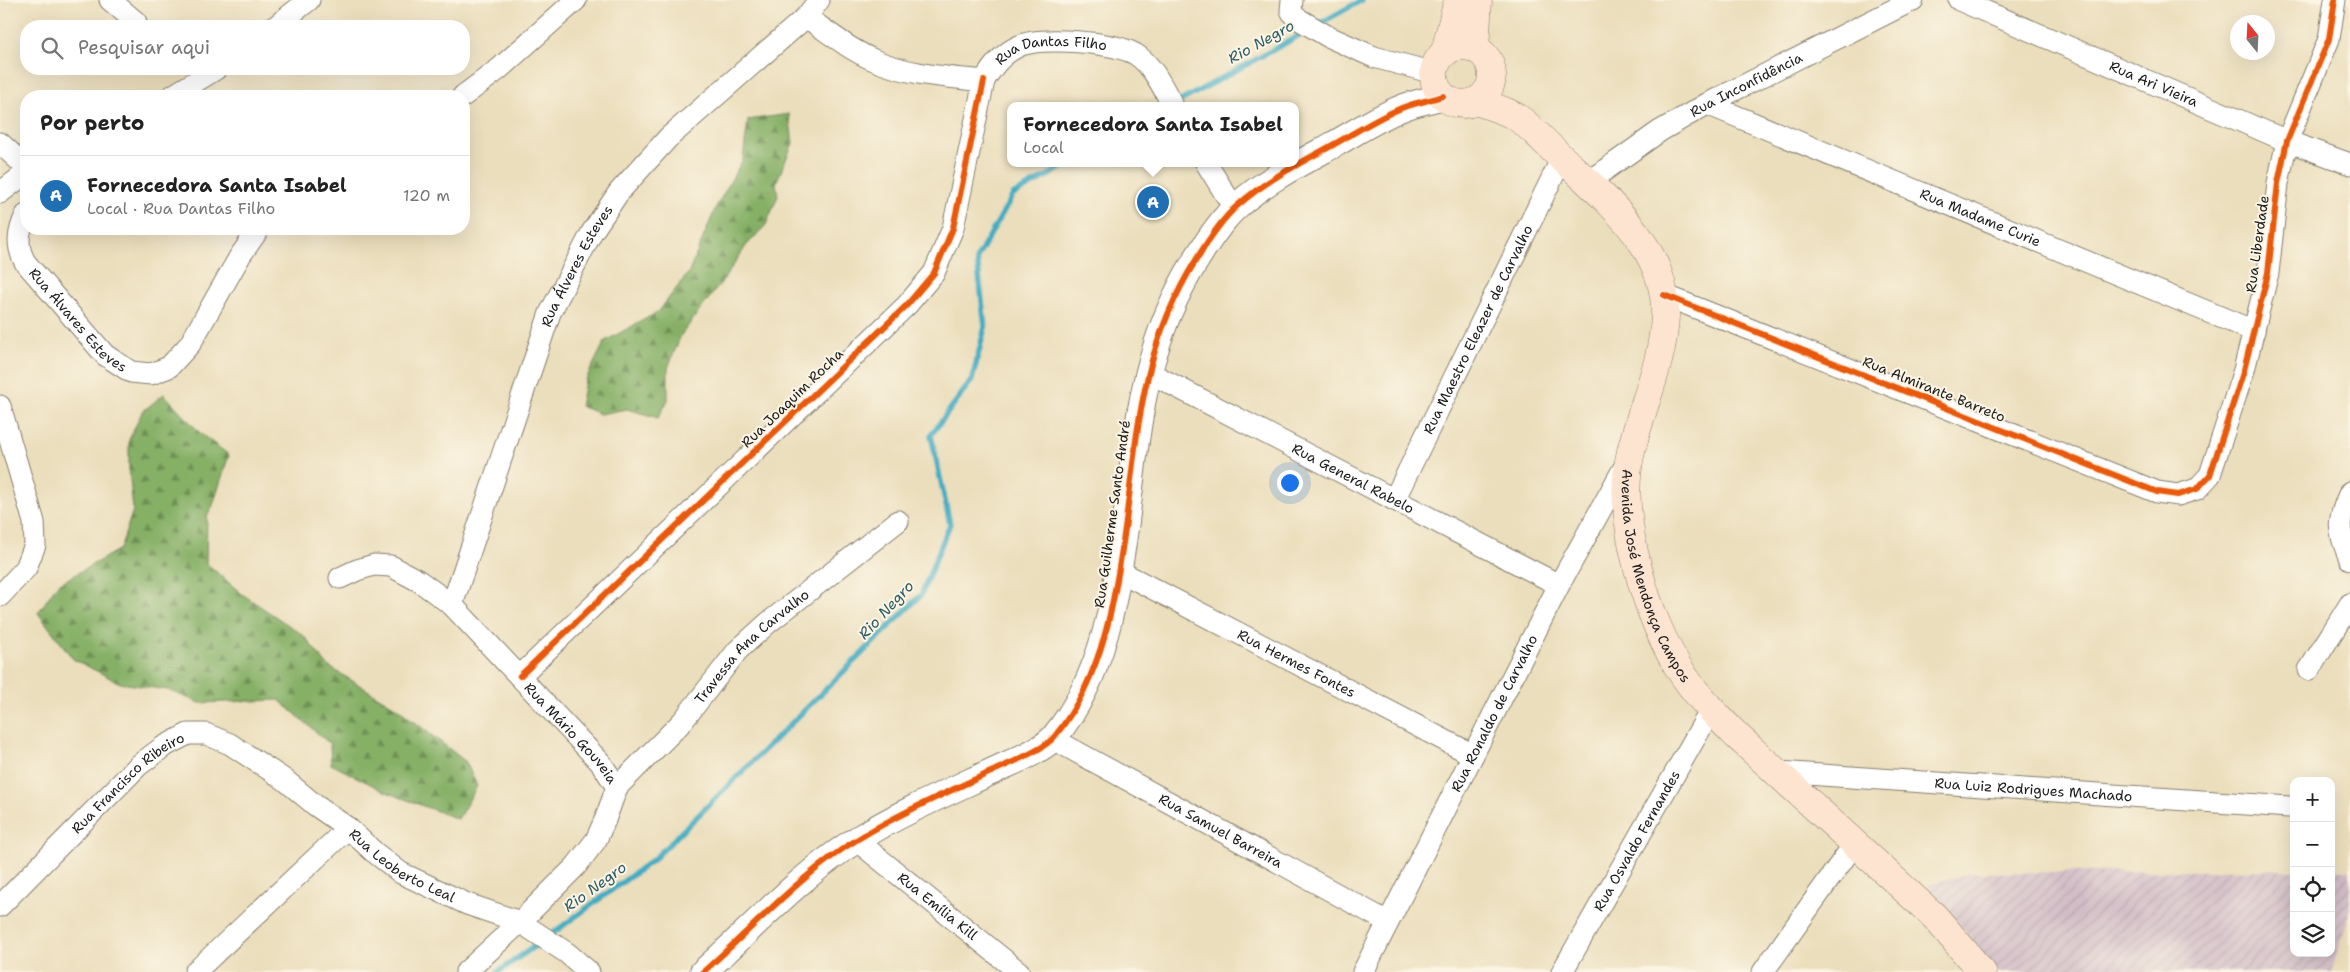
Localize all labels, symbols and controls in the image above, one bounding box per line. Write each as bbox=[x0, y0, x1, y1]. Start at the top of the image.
north arrow bbox=[2230, 15, 2275, 60]
water label: Rio Negro bbox=[1224, 16, 1298, 68]
search box bbox=[20, 20, 470, 75]
street label: Rua Dantas Filho bbox=[991, 32, 1108, 69]
icon: search bbox=[38, 34, 66, 62]
text: Pesquisar aqui bbox=[78, 35, 210, 60]
street label: Rua Inconfidência bbox=[1687, 48, 1806, 121]
street label: Rua Ari Vieira bbox=[2107, 57, 2201, 111]
popup bbox=[1007, 102, 1299, 167]
text: Por perto bbox=[40, 109, 144, 137]
text: Fornecedora Santa Isabel bbox=[1023, 112, 1283, 137]
text: Local bbox=[1023, 137, 1064, 158]
text: Fornecedora Santa Isabel bbox=[87, 173, 347, 198]
pin: A bbox=[1137, 183, 1169, 221]
street label: Rua Madame Curie bbox=[1917, 184, 2044, 251]
text: A bbox=[50, 185, 62, 206]
text: 120 m bbox=[403, 185, 450, 206]
street label: Rua Liberdade bbox=[2241, 194, 2273, 294]
text: Local · Rua Dantas Filho bbox=[87, 198, 275, 219]
street label: Rua Álveres Esteves bbox=[537, 202, 617, 329]
street label: Rua Maestro Eleazer de Carvalho bbox=[1419, 222, 1537, 437]
street label: Rua Álvares Esteves bbox=[25, 264, 130, 376]
street label: Rua Joaquim Rocha bbox=[737, 345, 847, 451]
street label: Rua Almirante Barreto bbox=[1860, 352, 2008, 426]
street label: Rua Guilherme Santo André bbox=[1090, 419, 1134, 609]
street label: Rua General Rabelo bbox=[1289, 439, 1417, 517]
street label: Avenida José Mendonça Campos bbox=[1618, 468, 1695, 686]
your location bbox=[1277, 470, 1303, 496]
water label: Rio Negro bbox=[854, 576, 918, 644]
street label: Travessa Ana Carvalho bbox=[691, 585, 813, 707]
street label: Rua Hermes Fontes bbox=[1234, 625, 1359, 701]
street label: Rua Ronaldo de Carvalho bbox=[1447, 632, 1541, 795]
street label: Rua Mário Gouveia bbox=[521, 679, 621, 787]
street label: Rua Francisco Ribeiro bbox=[67, 729, 187, 837]
street label: Rua Osvaldo Fernandes bbox=[1589, 767, 1684, 914]
street label: Rua Luiz Rodrigues Machado bbox=[1934, 774, 2133, 805]
map controls bbox=[2290, 777, 2335, 957]
button: + bbox=[2290, 777, 2335, 822]
street label: Rua Samuel Barreira bbox=[1156, 789, 1286, 872]
button: − bbox=[2290, 822, 2335, 867]
street label: Rua Leoberto Leal bbox=[346, 825, 459, 907]
water label: Rio Negro bbox=[559, 857, 631, 917]
button: locate bbox=[2290, 867, 2335, 912]
street label: Rua Emília Kill bbox=[894, 868, 982, 944]
button: layers bbox=[2290, 912, 2335, 957]

